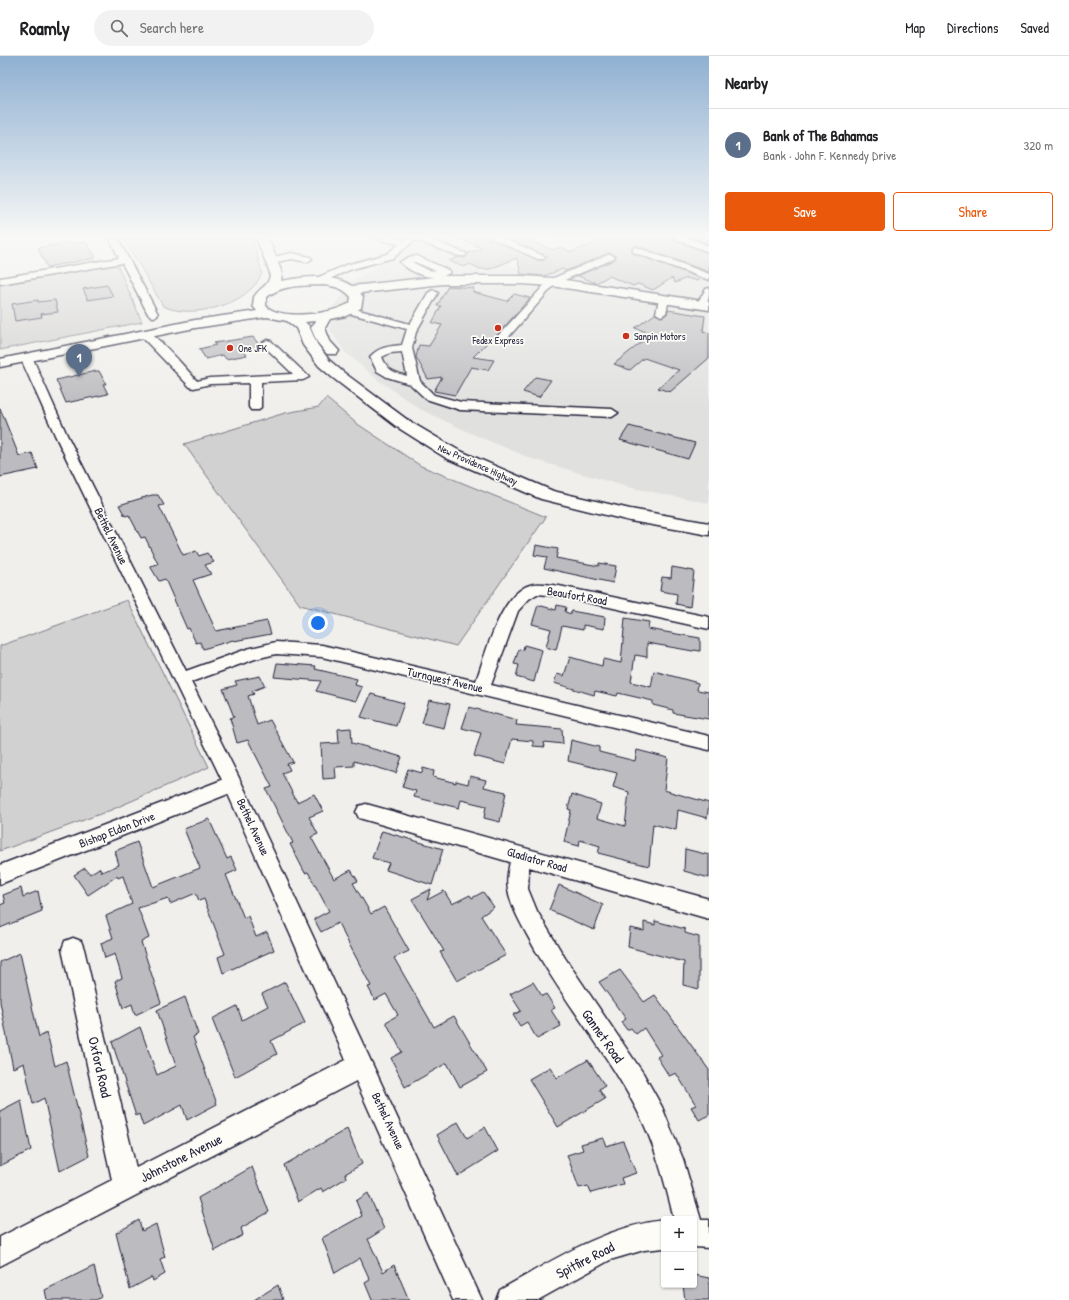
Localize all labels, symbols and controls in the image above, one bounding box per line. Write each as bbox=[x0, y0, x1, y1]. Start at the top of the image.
search box bbox=[94, 10, 374, 46]
text: Roamly bbox=[20, 15, 70, 41]
icon: search bbox=[108, 17, 130, 39]
text: Search here bbox=[140, 17, 204, 38]
text: Map bbox=[905, 18, 925, 37]
text: Directions bbox=[947, 18, 998, 37]
text: Saved bbox=[1020, 18, 1049, 37]
text: Nearby bbox=[725, 71, 768, 94]
text: Bank of The Bahamas bbox=[763, 125, 878, 146]
text: 1 bbox=[736, 136, 740, 154]
text: 320 m bbox=[1023, 136, 1053, 154]
text: Bank · John F. Kennedy Drive bbox=[763, 146, 896, 164]
button: Save bbox=[725, 192, 885, 231]
button: Share bbox=[893, 192, 1053, 231]
marker: Fedex Express bbox=[493, 323, 503, 333]
place label: Sanpin Motors bbox=[634, 330, 686, 343]
marker: Sanpin Motors bbox=[621, 331, 631, 341]
place label: Fedex Express bbox=[471, 334, 524, 347]
place label: One JFK bbox=[238, 342, 268, 355]
marker: One JFK bbox=[225, 343, 235, 353]
pin: 1 bbox=[66, 344, 92, 377]
street label: New Providence Highway bbox=[436, 441, 520, 488]
street label: Bethel Avenue bbox=[90, 505, 133, 567]
street label: Beaufort Road bbox=[546, 582, 609, 609]
your location bbox=[308, 613, 328, 633]
street label: Turnquest Avenue bbox=[405, 663, 485, 697]
street label: Bethel Avenue bbox=[233, 795, 274, 858]
street label: Bishop Eldon Drive bbox=[76, 807, 157, 852]
street label: Gladiator Road bbox=[505, 843, 569, 876]
street label: Gannet Road bbox=[578, 1005, 629, 1067]
street label: Oxford Road bbox=[84, 1035, 117, 1100]
street label: Bethel Avenue bbox=[368, 1089, 409, 1152]
street label: Johnstone Avenue bbox=[137, 1129, 225, 1186]
map controls bbox=[661, 1216, 697, 1288]
button: + bbox=[661, 1216, 697, 1252]
street label: Spitfire Road bbox=[552, 1237, 618, 1283]
button: − bbox=[661, 1252, 697, 1288]

